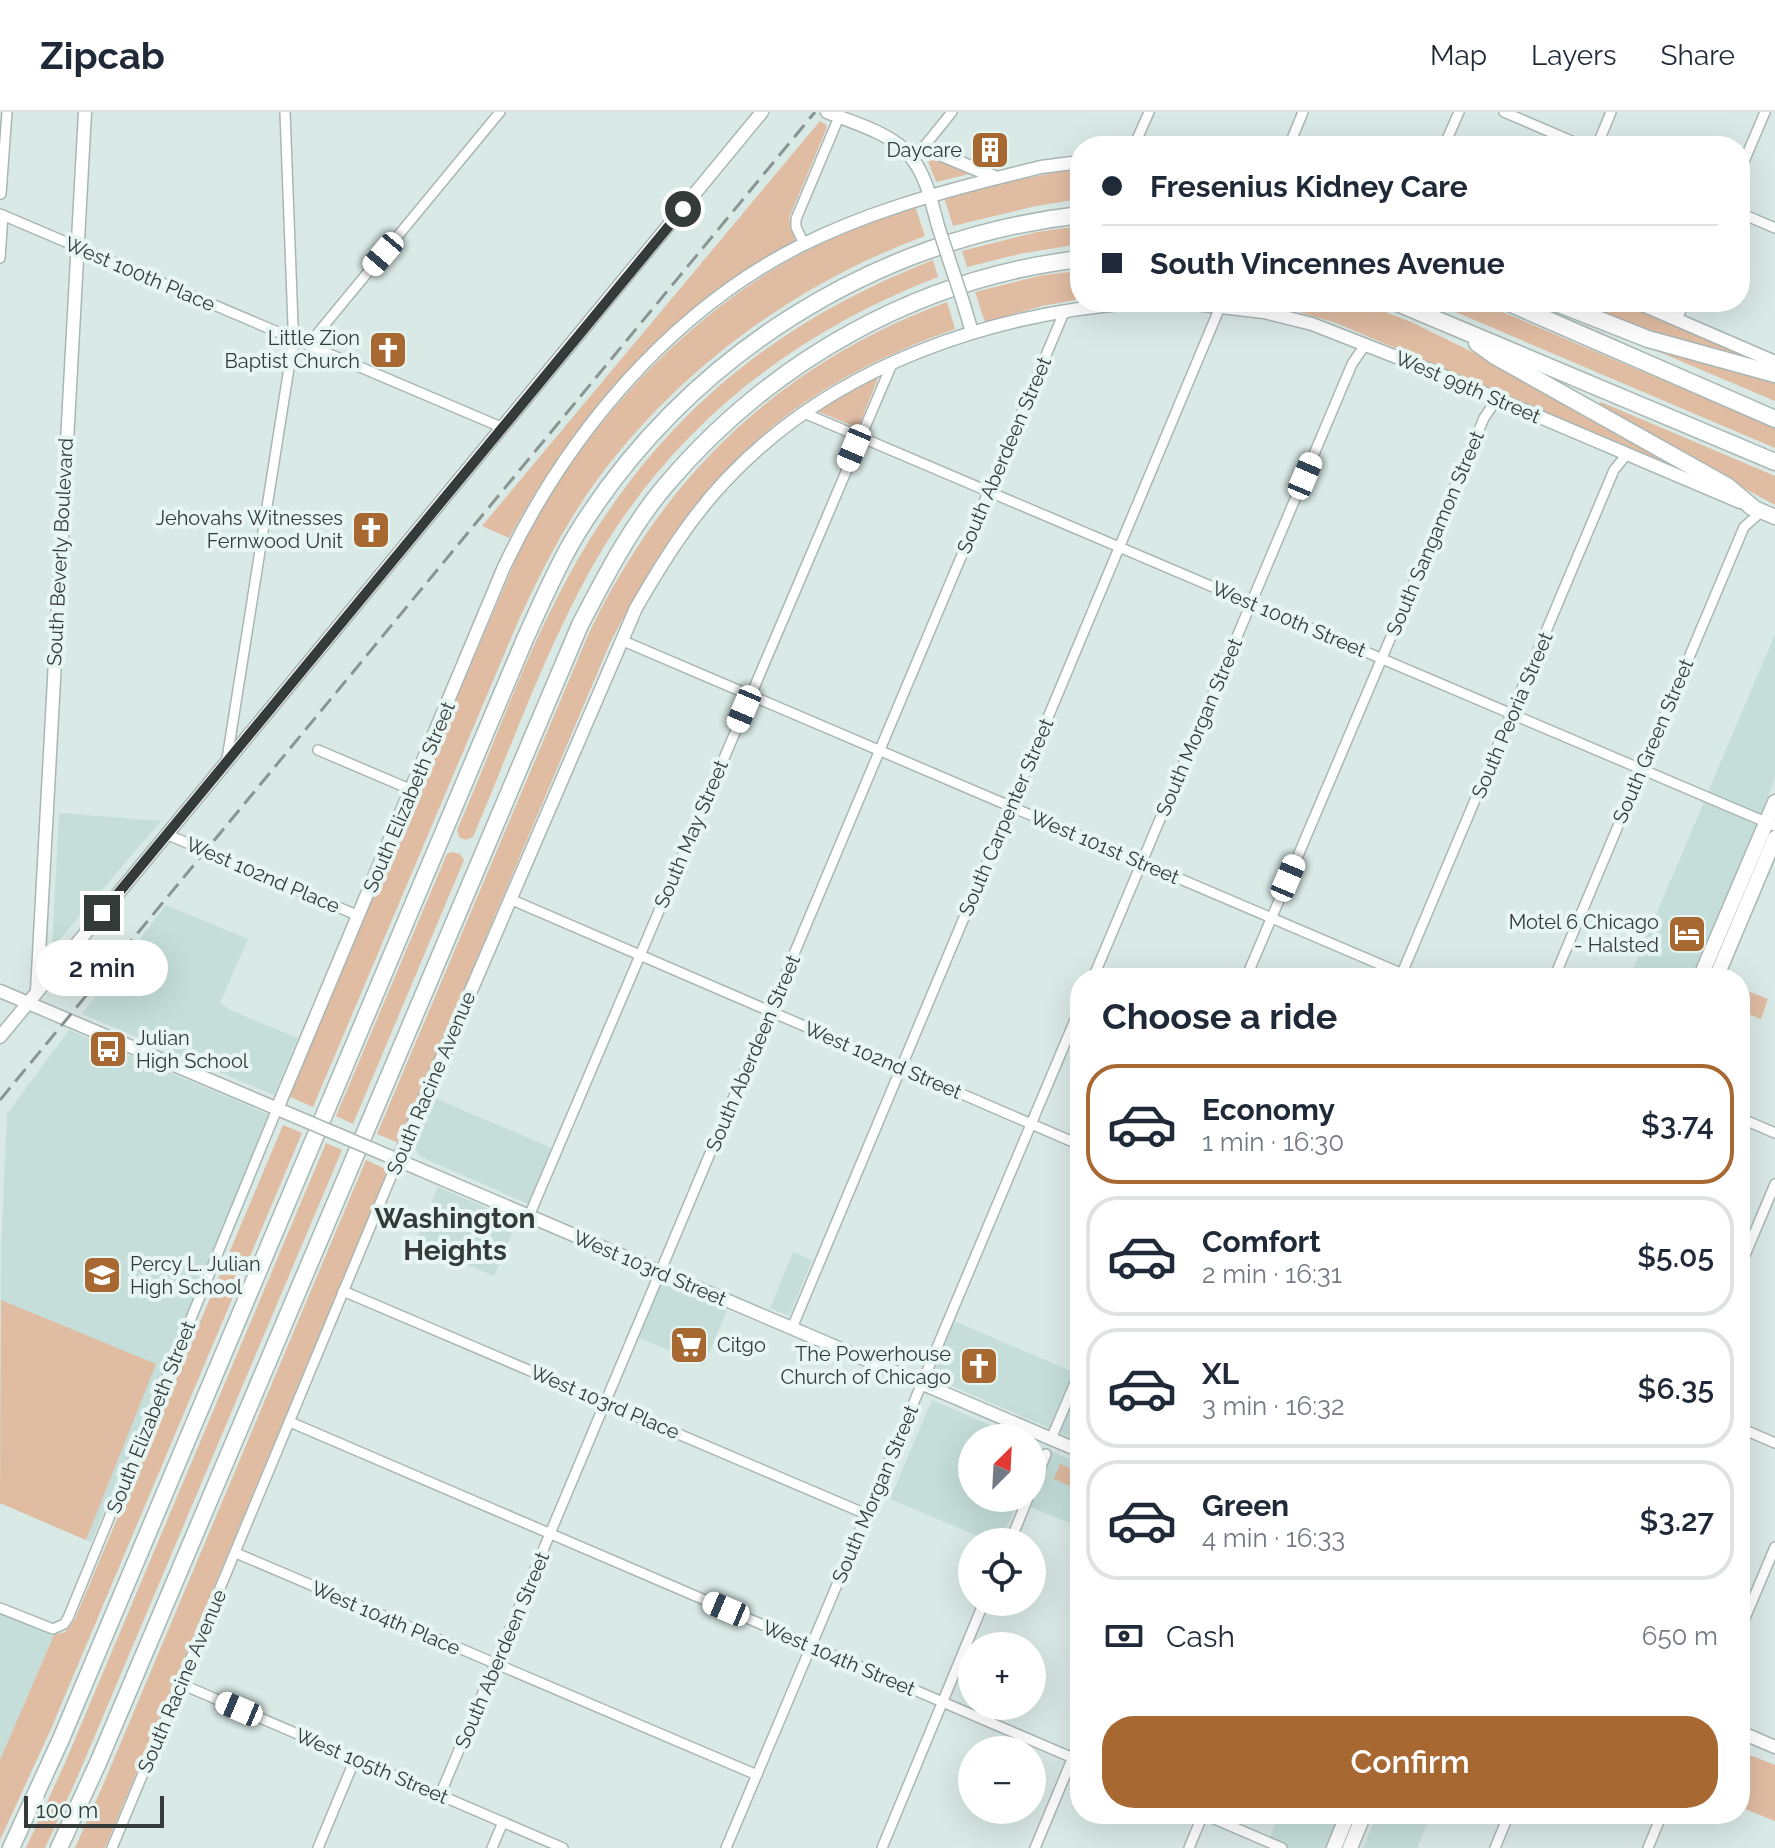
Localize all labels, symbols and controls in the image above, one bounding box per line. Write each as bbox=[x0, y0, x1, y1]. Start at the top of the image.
text: Zipcab bbox=[40, 33, 165, 78]
text: Map bbox=[1430, 39, 1487, 72]
text: Layers bbox=[1531, 39, 1617, 72]
text: Share bbox=[1661, 39, 1735, 72]
building icon: Daycare bbox=[969, 129, 1011, 171]
place label: Daycare bbox=[886, 138, 962, 162]
text: Fresenius Kidney Care bbox=[1150, 169, 1468, 204]
route start bbox=[665, 191, 701, 227]
car bbox=[358, 228, 408, 280]
street label: West 100th Place bbox=[61, 232, 219, 317]
text: South Vincennes Avenue bbox=[1150, 246, 1505, 281]
place label: Little Zion Baptist Church bbox=[224, 326, 360, 373]
church icon: Little Zion Baptist Church bbox=[367, 329, 409, 371]
street label: West 99th Street bbox=[1392, 346, 1544, 428]
street label: South Aberdeen Street bbox=[952, 353, 1056, 557]
car bbox=[834, 421, 874, 475]
street label: South Sangamon Street bbox=[1381, 427, 1489, 639]
street label: South Beverly Boulevard bbox=[42, 437, 78, 667]
car bbox=[1285, 449, 1325, 503]
place label: Jehovahs Witnesses Fernwood Unit bbox=[155, 506, 343, 553]
church icon: Jehovahs Witnesses Fernwood Unit bbox=[350, 509, 392, 551]
street label: West 100th Street bbox=[1208, 576, 1370, 662]
street label: South Peoria Street bbox=[1466, 628, 1558, 802]
street label: South Morgan Street bbox=[1151, 634, 1247, 820]
street label: South Green Street bbox=[1608, 655, 1699, 827]
car bbox=[724, 682, 764, 736]
street label: South Elizabeth Street bbox=[358, 698, 460, 896]
street label: South Carpenter Street bbox=[954, 714, 1059, 919]
street label: South May Street bbox=[649, 756, 733, 912]
street label: West 101st Street bbox=[1027, 805, 1183, 889]
street label: West 102nd Place bbox=[183, 832, 344, 918]
car bbox=[1268, 851, 1308, 905]
route end bbox=[84, 895, 120, 931]
place label: Motel 6 Chicago - Halsted bbox=[1509, 910, 1659, 957]
hotel icon: Motel 6 Chicago - Halsted bbox=[1666, 913, 1708, 955]
callout: 2 min bbox=[36, 941, 168, 997]
street label: South Aberdeen Street bbox=[701, 951, 805, 1155]
text: 2 min bbox=[69, 953, 135, 983]
street label: South Racine Avenue bbox=[382, 988, 481, 1178]
text: Choose a ride bbox=[1102, 995, 1337, 1037]
street label: West 102nd Street bbox=[801, 1016, 966, 1104]
place label: Julian High School bbox=[136, 1026, 249, 1073]
bus stop icon: Julian High School bbox=[87, 1028, 129, 1070]
icon: car bbox=[1106, 1088, 1178, 1160]
text: Economy bbox=[1202, 1092, 1335, 1127]
text: $3.74 bbox=[1641, 1107, 1714, 1142]
text: 1 min · 16:30 bbox=[1202, 1127, 1344, 1157]
district label: Washington Heights bbox=[375, 1202, 535, 1267]
icon: car bbox=[1106, 1220, 1178, 1292]
text: Comfort bbox=[1202, 1224, 1321, 1259]
street label: West 103rd Street bbox=[570, 1225, 730, 1311]
text: $5.05 bbox=[1637, 1239, 1714, 1274]
place label: Percy L. Julian High School bbox=[130, 1252, 261, 1299]
school or university icon: Percy L. Julian High School bbox=[81, 1254, 123, 1296]
text: 2 min · 16:31 bbox=[1202, 1259, 1342, 1289]
street label: South Elizabeth Street bbox=[101, 1317, 201, 1517]
supermarket icon: Citgo bbox=[668, 1324, 710, 1366]
place label: Citgo bbox=[717, 1333, 766, 1357]
place label: The Powerhouse Church of Chicago bbox=[780, 1342, 951, 1389]
church icon: The Powerhouse Church of Chicago bbox=[958, 1345, 1000, 1387]
icon: car bbox=[1106, 1352, 1178, 1424]
text: XL bbox=[1202, 1356, 1239, 1391]
street label: West 103rd Place bbox=[527, 1360, 684, 1444]
text: $6.35 bbox=[1638, 1371, 1714, 1406]
text: 3 min · 16:32 bbox=[1202, 1391, 1345, 1421]
street label: South Morgan Street bbox=[827, 1401, 923, 1587]
north arrow bbox=[958, 1424, 1046, 1512]
map controls bbox=[958, 1424, 1046, 1824]
icon: car bbox=[1106, 1484, 1178, 1556]
text: Green bbox=[1202, 1488, 1289, 1523]
text: $3.27 bbox=[1639, 1503, 1714, 1538]
text: 4 min · 16:33 bbox=[1202, 1523, 1345, 1553]
button: locate bbox=[958, 1528, 1046, 1616]
street label: South Aberdeen Street bbox=[450, 1548, 554, 1752]
street label: West 104th Place bbox=[308, 1576, 464, 1660]
street label: South Racine Avenue bbox=[133, 1586, 232, 1776]
car bbox=[699, 1589, 753, 1629]
icon: cash bbox=[1102, 1614, 1146, 1658]
street label: West 104th Street bbox=[759, 1615, 919, 1701]
text: Cash bbox=[1166, 1619, 1235, 1654]
text: 650 m bbox=[1642, 1621, 1718, 1651]
button: + bbox=[958, 1632, 1046, 1720]
car bbox=[212, 1689, 266, 1729]
button: Confirm bbox=[1102, 1716, 1718, 1808]
street label: West 105th Street bbox=[292, 1723, 452, 1809]
button: − bbox=[958, 1736, 1046, 1824]
scale bar bbox=[24, 1792, 164, 1828]
text: 100 m bbox=[36, 1797, 98, 1823]

